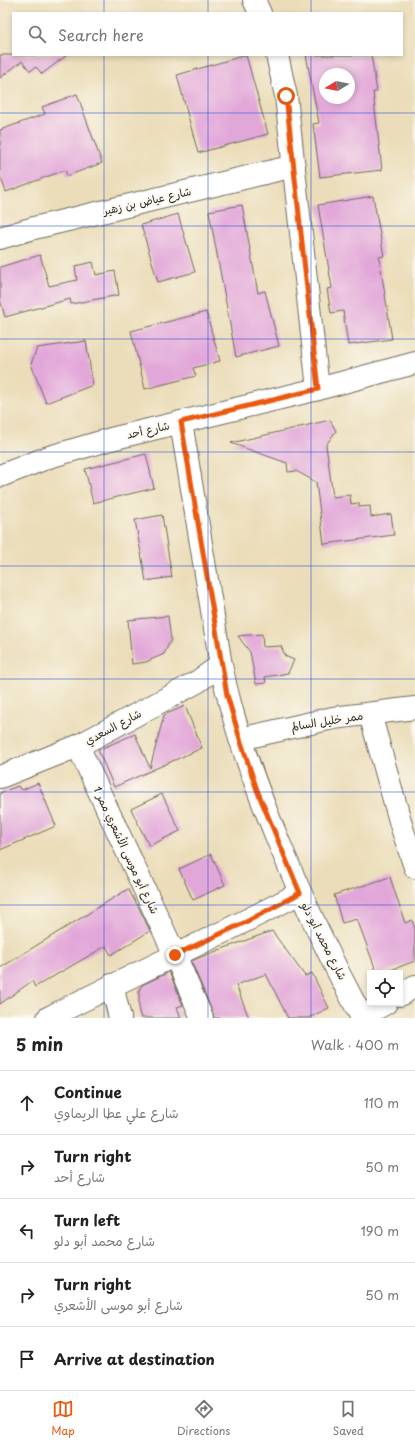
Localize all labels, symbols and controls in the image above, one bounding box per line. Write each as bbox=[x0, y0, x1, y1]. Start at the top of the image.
search box bbox=[12, 12, 403, 56]
icon: search bbox=[26, 23, 48, 45]
text: Search here bbox=[58, 23, 144, 46]
north arrow bbox=[319, 68, 355, 104]
route start bbox=[277, 87, 295, 105]
street label: شارع عياض بن زهير bbox=[100, 182, 193, 220]
street label: شارع أحد bbox=[125, 416, 171, 444]
street label: شارع السعدي bbox=[81, 705, 145, 749]
street label: ممر خليل السالم bbox=[290, 706, 364, 735]
street label: شارع أبو موسى الأشعري ممر 1 bbox=[88, 783, 164, 917]
street label: شارع محمد أبو دلو bbox=[296, 898, 351, 983]
route end bbox=[166, 946, 184, 964]
map controls bbox=[367, 970, 403, 1006]
button: locate bbox=[367, 970, 403, 1006]
text: 5 min bbox=[16, 1031, 63, 1057]
text: Walk · 400 m bbox=[311, 1035, 399, 1054]
text: Continue bbox=[54, 1080, 122, 1103]
icon: ahead bbox=[16, 1092, 38, 1114]
text: 110 m bbox=[364, 1093, 399, 1112]
text: شارع علي عطا الريماوي bbox=[54, 1103, 179, 1122]
text: Turn right bbox=[54, 1144, 131, 1167]
icon: right bbox=[16, 1156, 38, 1178]
text: 50 m bbox=[365, 1157, 399, 1176]
text: شارع أحد bbox=[54, 1167, 105, 1186]
text: Turn left bbox=[54, 1208, 120, 1231]
icon: left bbox=[16, 1220, 38, 1242]
text: 190 m bbox=[360, 1221, 399, 1240]
text: شارع محمد أبو دلو bbox=[54, 1231, 155, 1250]
text: Turn right bbox=[54, 1272, 131, 1295]
icon: right bbox=[16, 1284, 38, 1306]
text: 50 m bbox=[365, 1285, 399, 1304]
text: شارع أبو موسى الأشعري bbox=[54, 1295, 183, 1314]
text: Arrive at destination bbox=[54, 1347, 215, 1370]
icon: arrive bbox=[16, 1348, 38, 1370]
tab: Map bbox=[51, 1398, 75, 1439]
tab: Directions bbox=[177, 1398, 230, 1439]
tab: Saved bbox=[333, 1398, 364, 1439]

